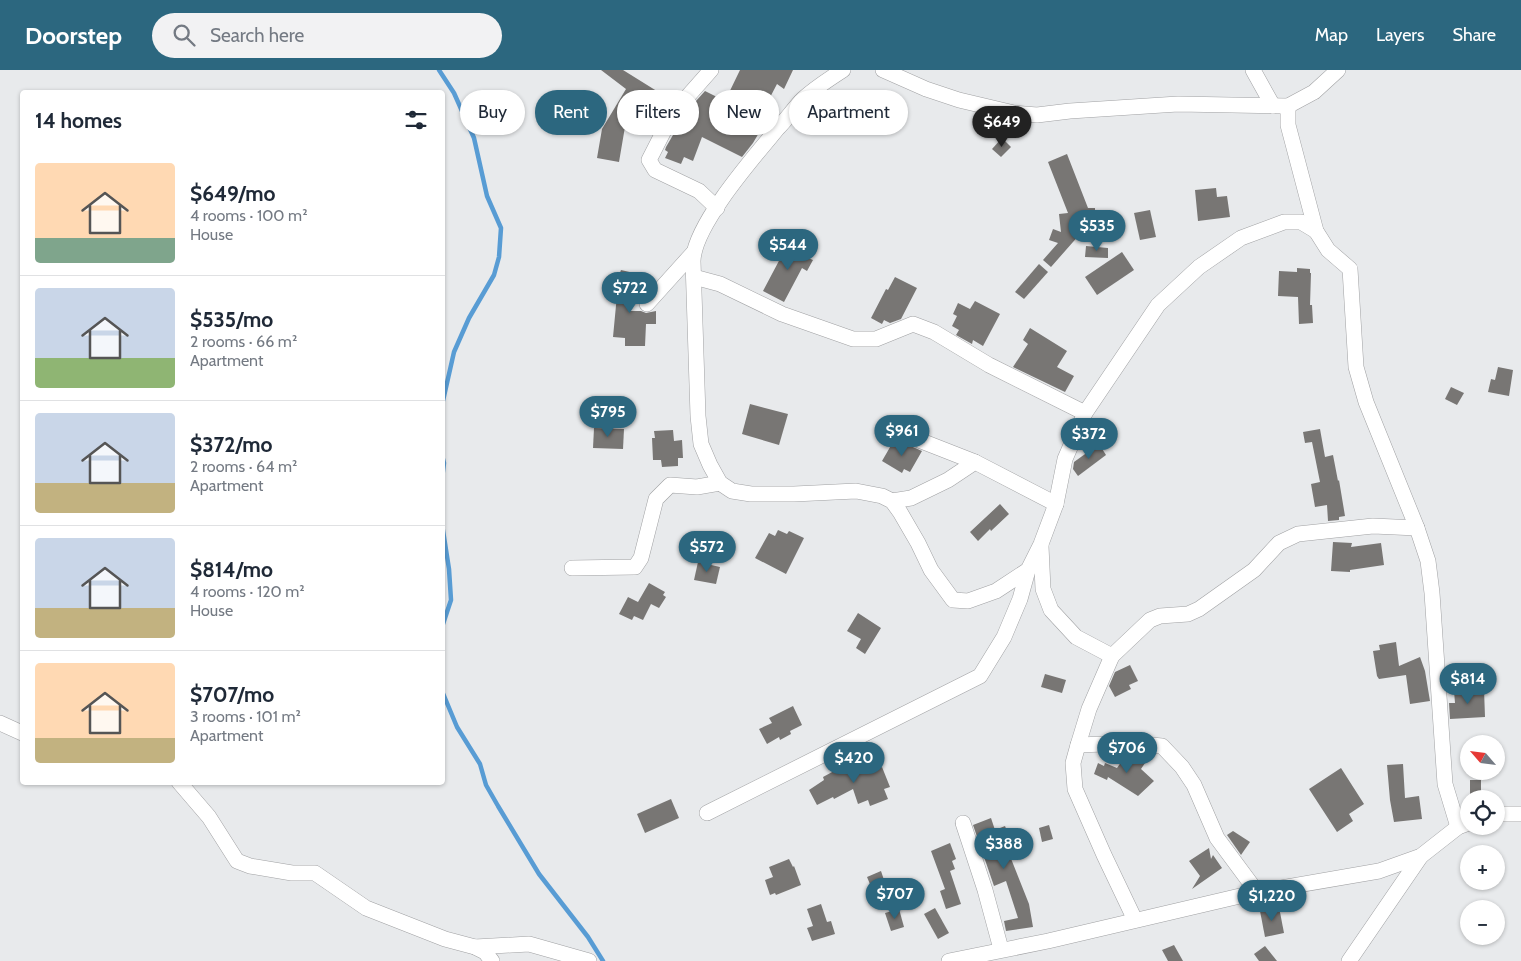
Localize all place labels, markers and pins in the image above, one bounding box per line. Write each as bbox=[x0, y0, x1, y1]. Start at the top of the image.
pin: $649 bbox=[972, 106, 1032, 148]
pin: $535 bbox=[1067, 210, 1127, 252]
pin: $544 bbox=[758, 228, 818, 271]
pin: $722 bbox=[600, 272, 660, 314]
pin: $795 bbox=[578, 396, 638, 438]
pin: $961 bbox=[872, 414, 932, 457]
pin: $372 bbox=[1059, 418, 1119, 460]
pin: $572 bbox=[677, 530, 737, 573]
pin: $814 bbox=[1438, 662, 1498, 705]
pin: $706 bbox=[1097, 732, 1157, 774]
pin: $420 bbox=[824, 742, 884, 784]
pin: $388 bbox=[974, 828, 1034, 870]
pin: $707 bbox=[865, 878, 925, 920]
pin: $1,220 bbox=[1231, 880, 1313, 922]

